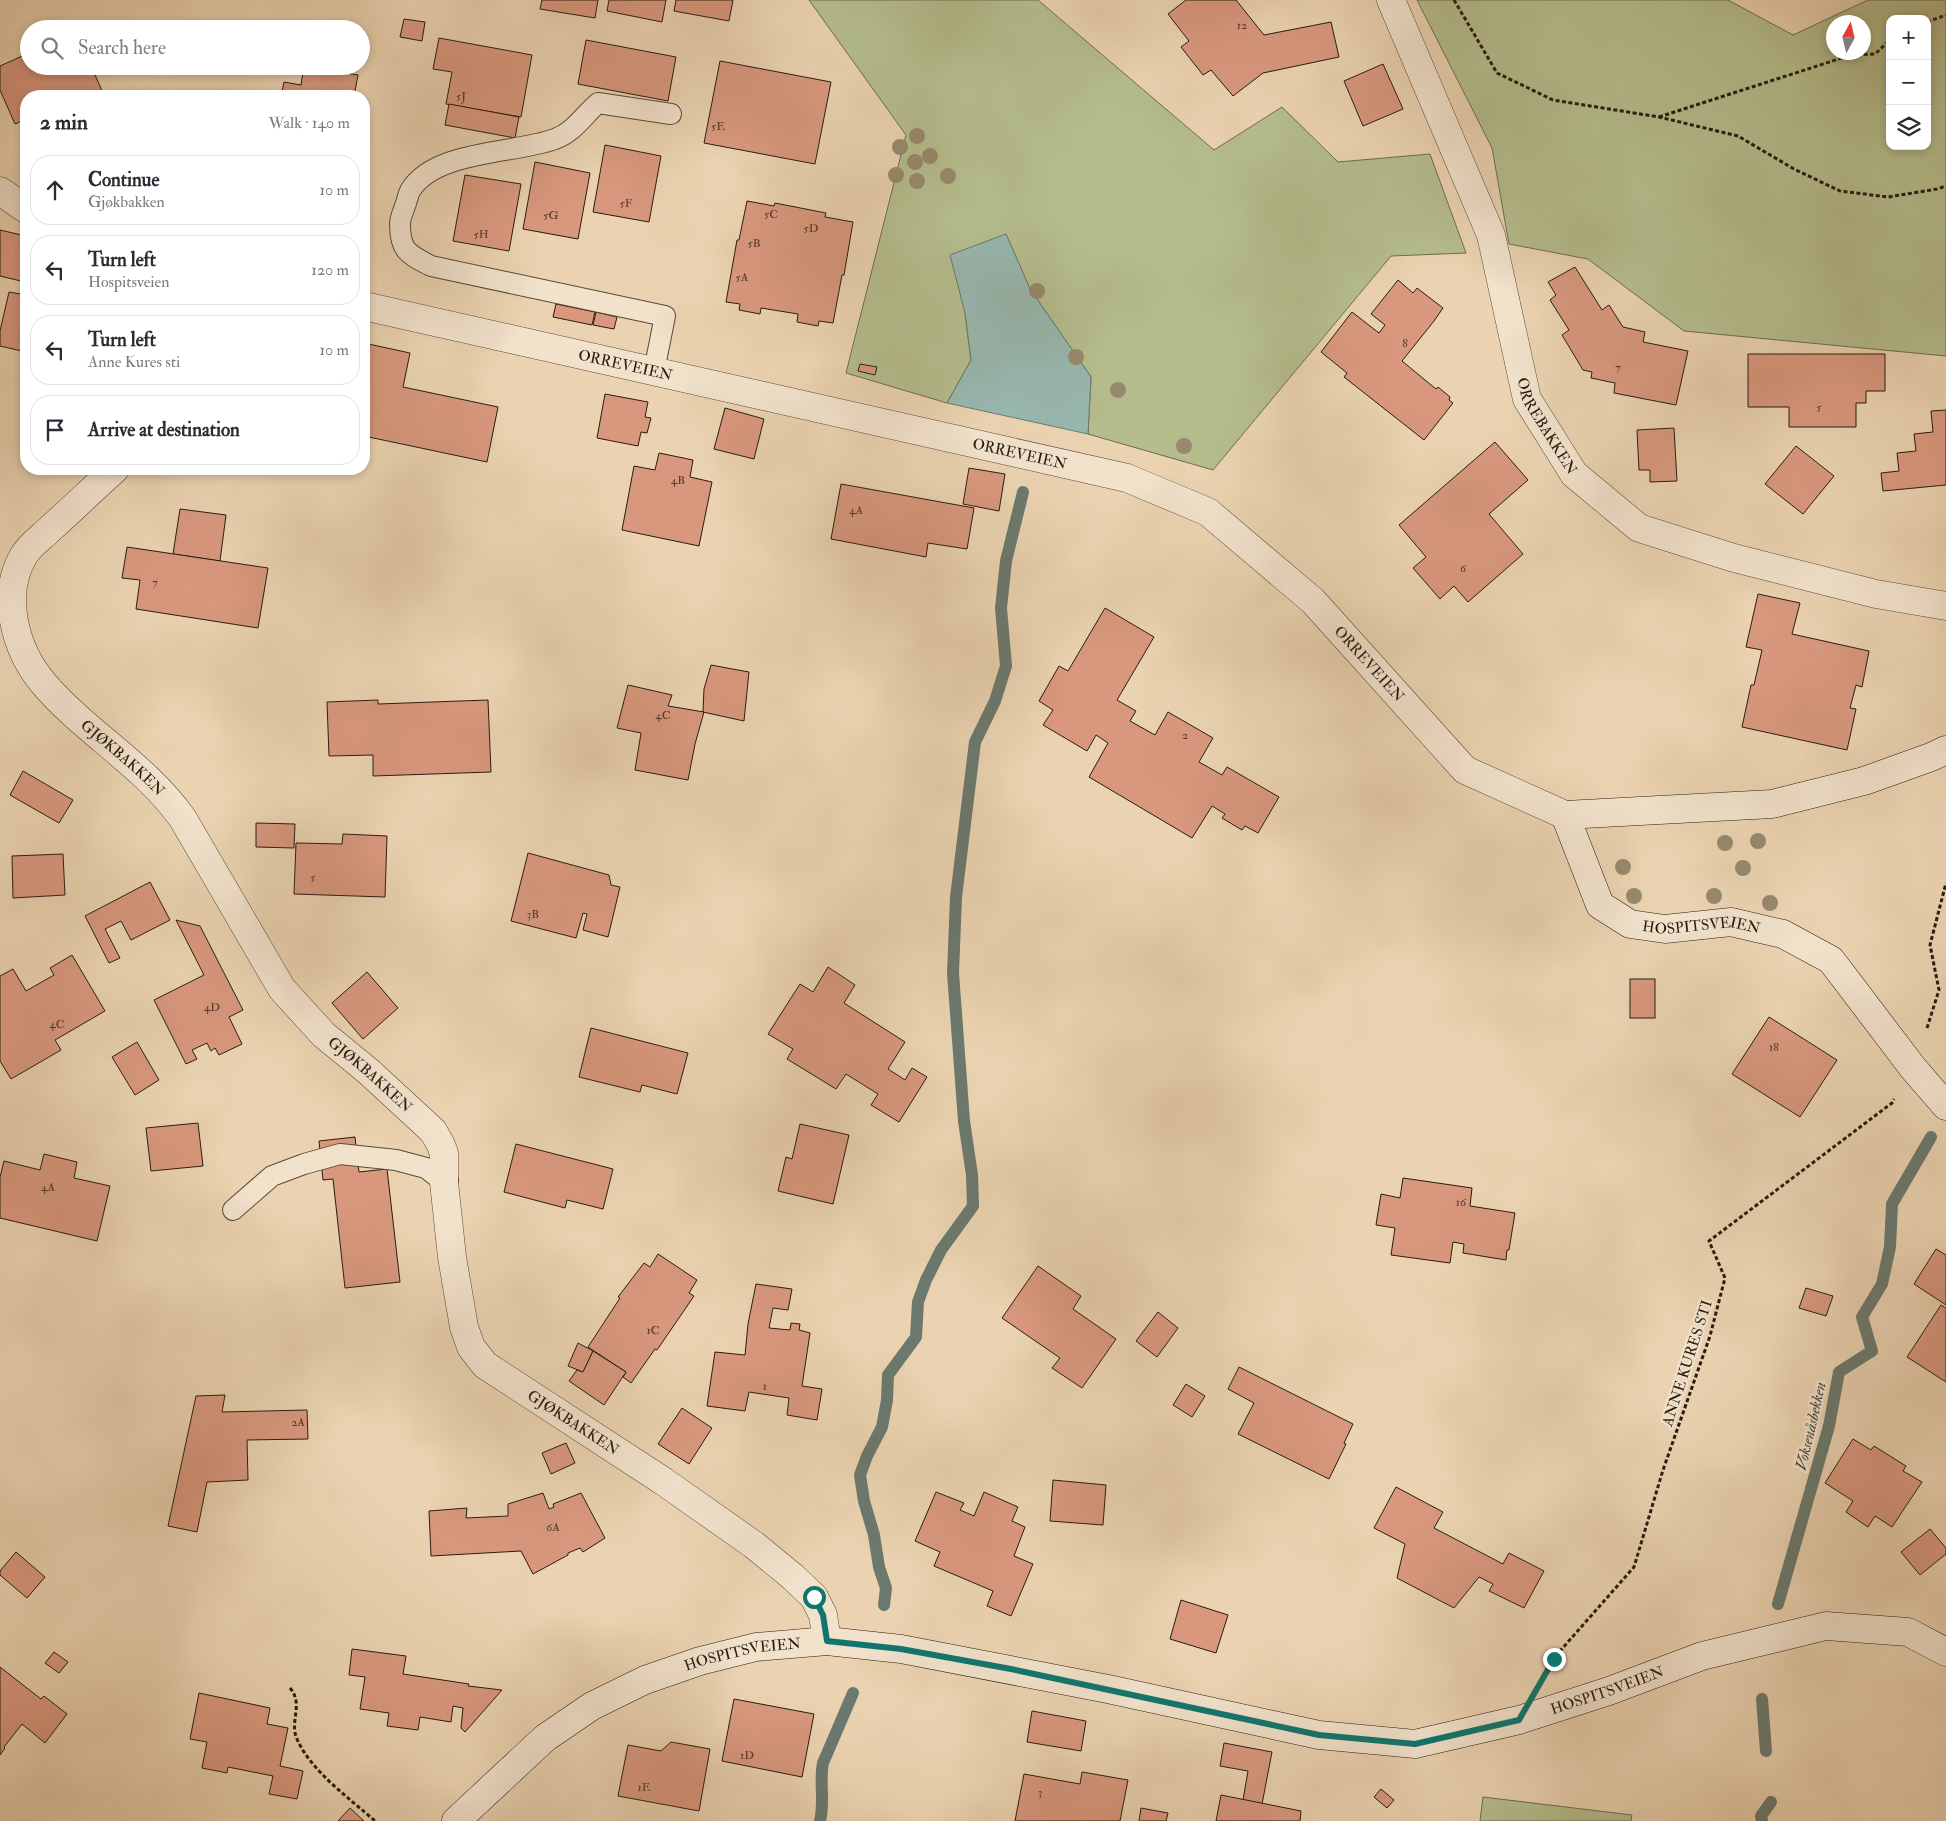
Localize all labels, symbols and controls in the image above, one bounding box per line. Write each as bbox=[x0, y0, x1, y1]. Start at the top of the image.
north arrow bbox=[1826, 15, 1871, 60]
map controls bbox=[1886, 15, 1931, 150]
button: + bbox=[1886, 15, 1931, 60]
house number: 12 bbox=[1237, 18, 1247, 33]
search box bbox=[20, 20, 370, 75]
icon: search bbox=[38, 34, 66, 62]
text: Search here bbox=[78, 36, 166, 60]
button: − bbox=[1886, 60, 1931, 105]
house number: 5J bbox=[456, 89, 466, 104]
button: layers bbox=[1886, 105, 1931, 150]
text: 2 min bbox=[40, 109, 88, 136]
text: Walk · 140 m bbox=[269, 113, 350, 133]
house number: 5E bbox=[711, 119, 725, 134]
text: Continue bbox=[88, 168, 159, 192]
icon: ahead bbox=[41, 176, 69, 204]
text: 10 m bbox=[319, 180, 349, 200]
text: Gjøkbakken bbox=[88, 192, 165, 212]
house number: 5F bbox=[620, 196, 633, 211]
house number: 5C bbox=[764, 207, 778, 222]
house number: 5G bbox=[543, 208, 559, 223]
house number: 5D bbox=[803, 221, 819, 236]
house number: 5H bbox=[473, 227, 489, 242]
house number: 5B bbox=[747, 236, 761, 251]
text: Turn left bbox=[88, 248, 156, 272]
icon: left bbox=[41, 256, 69, 284]
text: 120 m bbox=[311, 260, 349, 280]
house number: 5A bbox=[736, 270, 749, 285]
text: Hospitsveien bbox=[88, 272, 170, 292]
text: Turn left bbox=[88, 328, 156, 352]
icon: left bbox=[41, 336, 69, 364]
house number: 8 bbox=[1402, 336, 1408, 351]
text: 10 m bbox=[319, 340, 349, 360]
street label: ORREVEIEN bbox=[576, 346, 675, 385]
text: Anne Kures sti bbox=[88, 352, 180, 372]
house number: 7 bbox=[1615, 360, 1621, 375]
street label: ORREBAKKEN bbox=[1513, 376, 1581, 479]
house number: 5 bbox=[1816, 400, 1822, 415]
icon: arrive bbox=[41, 416, 69, 444]
text: Arrive at destination bbox=[88, 418, 240, 442]
street label: ORREVEIEN bbox=[971, 434, 1069, 474]
house number: 4B bbox=[671, 473, 685, 488]
house number: 4A bbox=[849, 503, 863, 518]
house number: 6 bbox=[1460, 561, 1467, 576]
house number: 7 bbox=[152, 575, 158, 590]
street label: ORREVEIEN bbox=[1330, 622, 1409, 706]
house number: 4C bbox=[655, 708, 671, 723]
street label: GJØKBAKKEN bbox=[77, 716, 169, 800]
house number: 2 bbox=[1182, 728, 1188, 743]
house number: 5 bbox=[310, 870, 316, 885]
house number: 3B bbox=[527, 907, 539, 922]
street label: HOSPITSVEIEN bbox=[1641, 913, 1763, 939]
house number: 4D bbox=[204, 1000, 220, 1015]
house number: 4C bbox=[49, 1017, 65, 1032]
street label: GJØKBAKKEN bbox=[324, 1033, 416, 1117]
house number: 18 bbox=[1769, 1040, 1779, 1055]
house number: 4A bbox=[41, 1180, 55, 1195]
house number: 16 bbox=[1456, 1195, 1467, 1210]
street label: ANNE KURES STI bbox=[1658, 1298, 1717, 1430]
house number: 1C bbox=[646, 1323, 660, 1338]
house number: 1 bbox=[763, 1379, 767, 1394]
water label: Voksenåsbekken bbox=[1791, 1380, 1831, 1472]
street label: GJØKBAKKEN bbox=[523, 1386, 623, 1460]
house number: 2A bbox=[291, 1415, 305, 1430]
house number: 6A bbox=[546, 1520, 560, 1535]
route start bbox=[803, 1586, 826, 1609]
street label: HOSPITSVEIEN bbox=[682, 1634, 802, 1676]
route end bbox=[1543, 1648, 1566, 1671]
street label: HOSPITSVEIEN bbox=[1548, 1662, 1667, 1719]
house number: 1D bbox=[740, 1748, 754, 1763]
house number: 1E bbox=[638, 1780, 651, 1795]
house number: 3 bbox=[1038, 1785, 1042, 1800]

